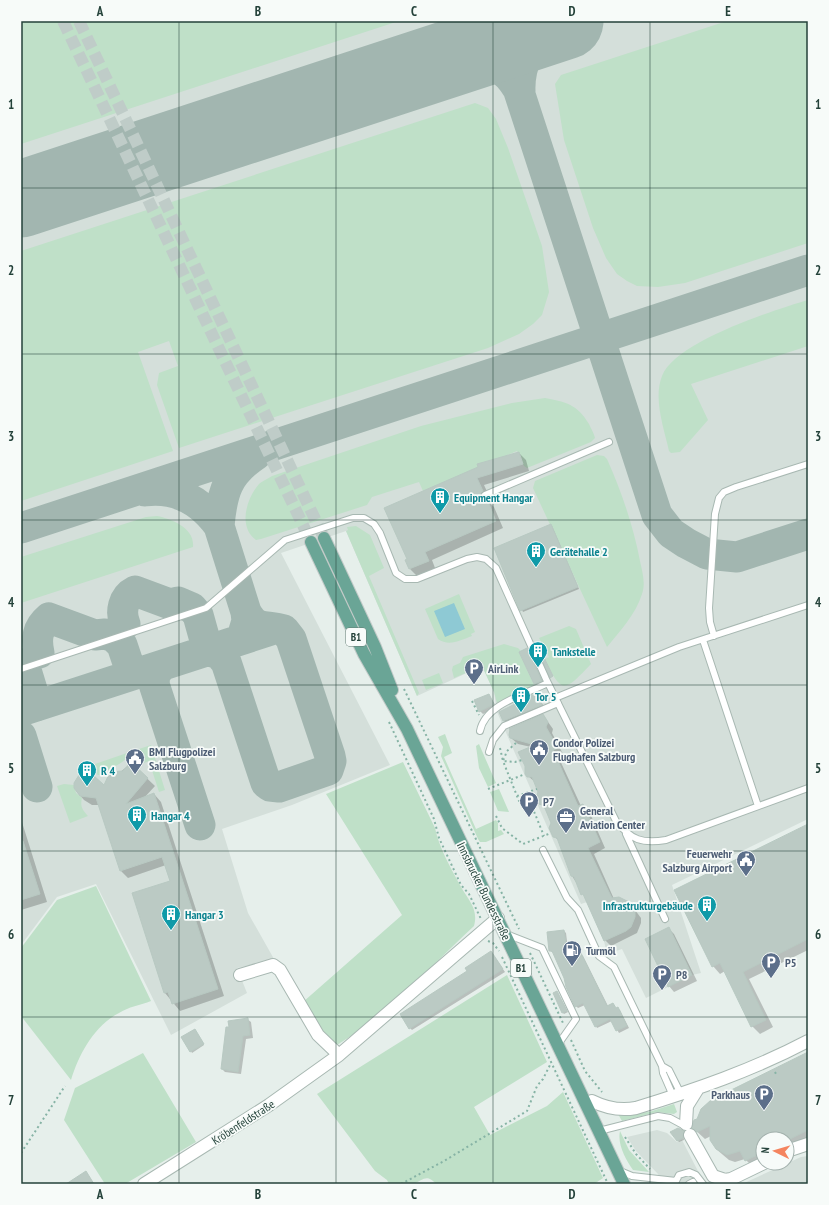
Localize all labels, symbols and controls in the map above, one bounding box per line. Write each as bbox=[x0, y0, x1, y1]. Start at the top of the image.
text: A bbox=[96, 3, 104, 20]
text: B bbox=[255, 3, 261, 20]
text: C bbox=[411, 3, 417, 20]
text: D bbox=[569, 3, 576, 20]
text: E bbox=[725, 3, 731, 20]
text: 1 bbox=[8, 96, 14, 113]
text: 1 bbox=[815, 96, 821, 113]
text: 2 bbox=[8, 262, 14, 279]
text: 2 bbox=[815, 262, 821, 279]
text: 3 bbox=[8, 428, 14, 445]
text: 3 bbox=[815, 428, 821, 445]
building icon: Equipment Hangar bbox=[429, 486, 451, 514]
place label: Equipment Hangar bbox=[454, 490, 533, 505]
building icon: Gerätehalle 2 bbox=[525, 540, 547, 568]
place label: Gerätehalle 2 bbox=[550, 544, 608, 559]
text: 4 bbox=[8, 594, 15, 611]
text: 4 bbox=[815, 594, 822, 611]
road number: B1 bbox=[346, 628, 366, 646]
building icon: Tankstelle bbox=[527, 640, 549, 668]
place label: Tankstelle bbox=[552, 644, 596, 659]
parking icon: AirLink bbox=[463, 657, 485, 685]
place label: AirLink bbox=[487, 661, 518, 676]
building icon: Tor 5 bbox=[510, 685, 532, 713]
place label: Tor 5 bbox=[535, 689, 556, 704]
place label: Condor Polizei Flughafen Salzburg bbox=[553, 735, 635, 764]
public building icon: Condor Polizei Flughafen Salzburg bbox=[528, 738, 550, 766]
place label: BMI Flugpolizei Salzburg bbox=[149, 744, 216, 773]
public building icon: BMI Flugpolizei Salzburg bbox=[124, 747, 146, 775]
building icon: R 4 bbox=[76, 759, 98, 787]
text: 5 bbox=[8, 760, 14, 777]
text: 5 bbox=[815, 760, 821, 777]
place label: R 4 bbox=[101, 763, 115, 778]
parking icon: P7 bbox=[518, 790, 540, 818]
place label: P7 bbox=[543, 794, 555, 809]
place label: General Aviation Center bbox=[579, 803, 645, 832]
building icon: Hangar 4 bbox=[126, 804, 148, 832]
office icon: General Aviation Center bbox=[555, 806, 577, 834]
place label: Hangar 4 bbox=[151, 808, 190, 823]
street label: Innsbrucker Bundesstraße bbox=[454, 840, 514, 943]
place label: Feuerwehr Salzburg Airport bbox=[662, 846, 732, 875]
public building icon: Feuerwehr Salzburg Airport bbox=[735, 849, 757, 877]
building icon: Infrastrukturgebäude bbox=[696, 894, 718, 922]
place label: Infrastrukturgebäude bbox=[603, 898, 693, 913]
building icon: Hangar 3 bbox=[160, 903, 182, 931]
place label: Hangar 3 bbox=[185, 907, 224, 922]
text: 6 bbox=[8, 926, 14, 943]
text: 6 bbox=[815, 926, 821, 943]
fuel station icon: Turmöl bbox=[561, 939, 583, 967]
place label: Turmöl bbox=[586, 943, 616, 958]
parking icon: P5 bbox=[760, 951, 782, 979]
place label: P5 bbox=[785, 955, 796, 970]
road number: B1 bbox=[511, 959, 531, 977]
parking icon: P8 bbox=[651, 963, 673, 991]
place label: P8 bbox=[676, 967, 688, 982]
parking icon: Parkhaus bbox=[753, 1083, 775, 1111]
place label: Parkhaus bbox=[711, 1087, 750, 1102]
text: 7 bbox=[8, 1092, 14, 1109]
text: 7 bbox=[815, 1092, 821, 1109]
street label: Kröbenfeldstraße bbox=[209, 1096, 277, 1148]
north arrow bbox=[755, 1131, 795, 1171]
text: N bbox=[758, 1147, 772, 1154]
text: A bbox=[96, 1186, 104, 1203]
text: B bbox=[255, 1186, 261, 1203]
text: C bbox=[411, 1186, 417, 1203]
text: D bbox=[569, 1186, 576, 1203]
text: E bbox=[725, 1186, 731, 1203]

